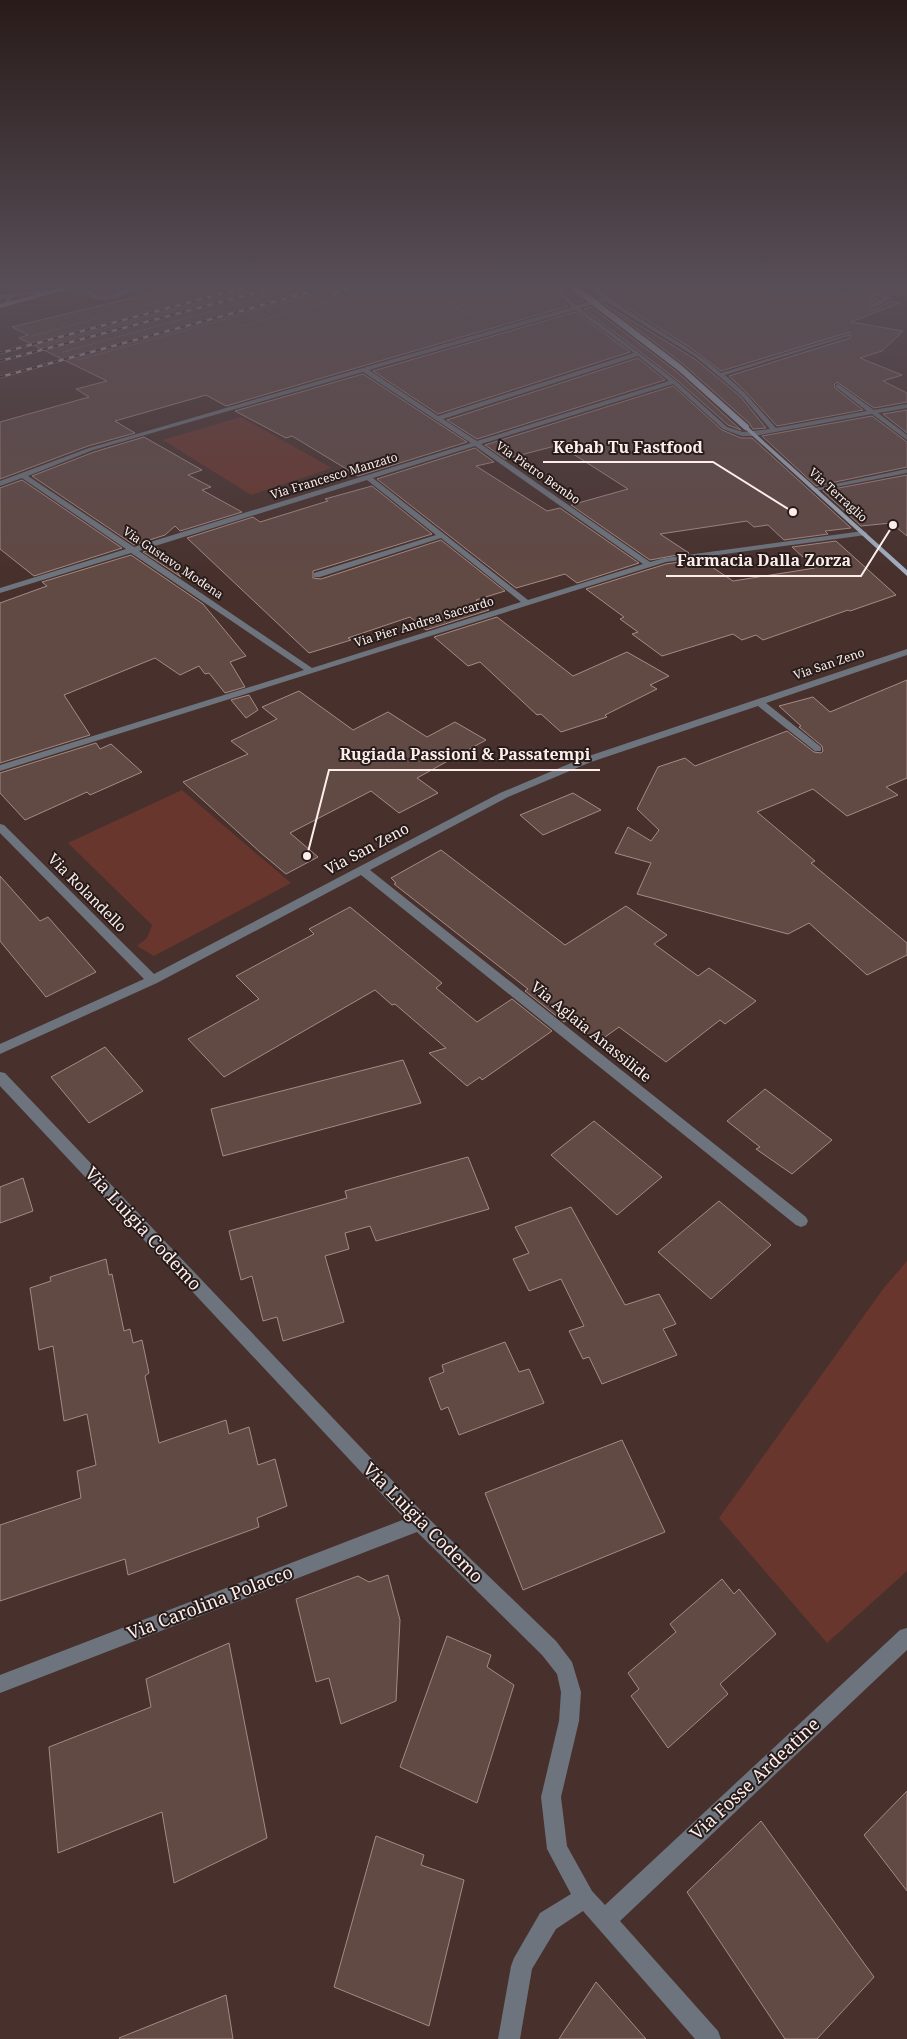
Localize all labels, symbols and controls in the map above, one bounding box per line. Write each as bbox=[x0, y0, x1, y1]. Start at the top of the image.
callout: Kebab Tu Fastfood bbox=[543, 431, 713, 462]
text: Kebab Tu Fastfood bbox=[553, 436, 704, 458]
street label: Via Pietro Bembo bbox=[493, 437, 584, 508]
street label: Via Francesco Manzato bbox=[268, 448, 400, 503]
street label: Via Terraglio bbox=[805, 464, 871, 526]
street label: Via Gustavo Modena bbox=[120, 523, 227, 603]
callout: Farmacia Dalla Zorza bbox=[666, 545, 861, 576]
text: Farmacia Dalla Zorza bbox=[677, 549, 852, 571]
street label: Via Pier Andrea Saccardo bbox=[352, 592, 496, 651]
street label: Via San Zeno bbox=[791, 643, 867, 684]
callout: Rugiada Passioni & Passatempi bbox=[329, 739, 600, 770]
text: Rugiada Passioni & Passatempi bbox=[340, 743, 591, 765]
street label: Via San Zeno bbox=[321, 818, 412, 879]
street label: Via Rolandello bbox=[44, 849, 131, 936]
street label: Via Aglaia Anassilide bbox=[527, 976, 656, 1086]
street label: Via Luigia Codemo bbox=[80, 1161, 207, 1295]
street label: Via Luigia Codemo bbox=[358, 1457, 489, 1588]
street label: Via Carolina Polacco bbox=[123, 1559, 296, 1645]
street label: Via Fosse Ardeatine bbox=[684, 1712, 824, 1845]

